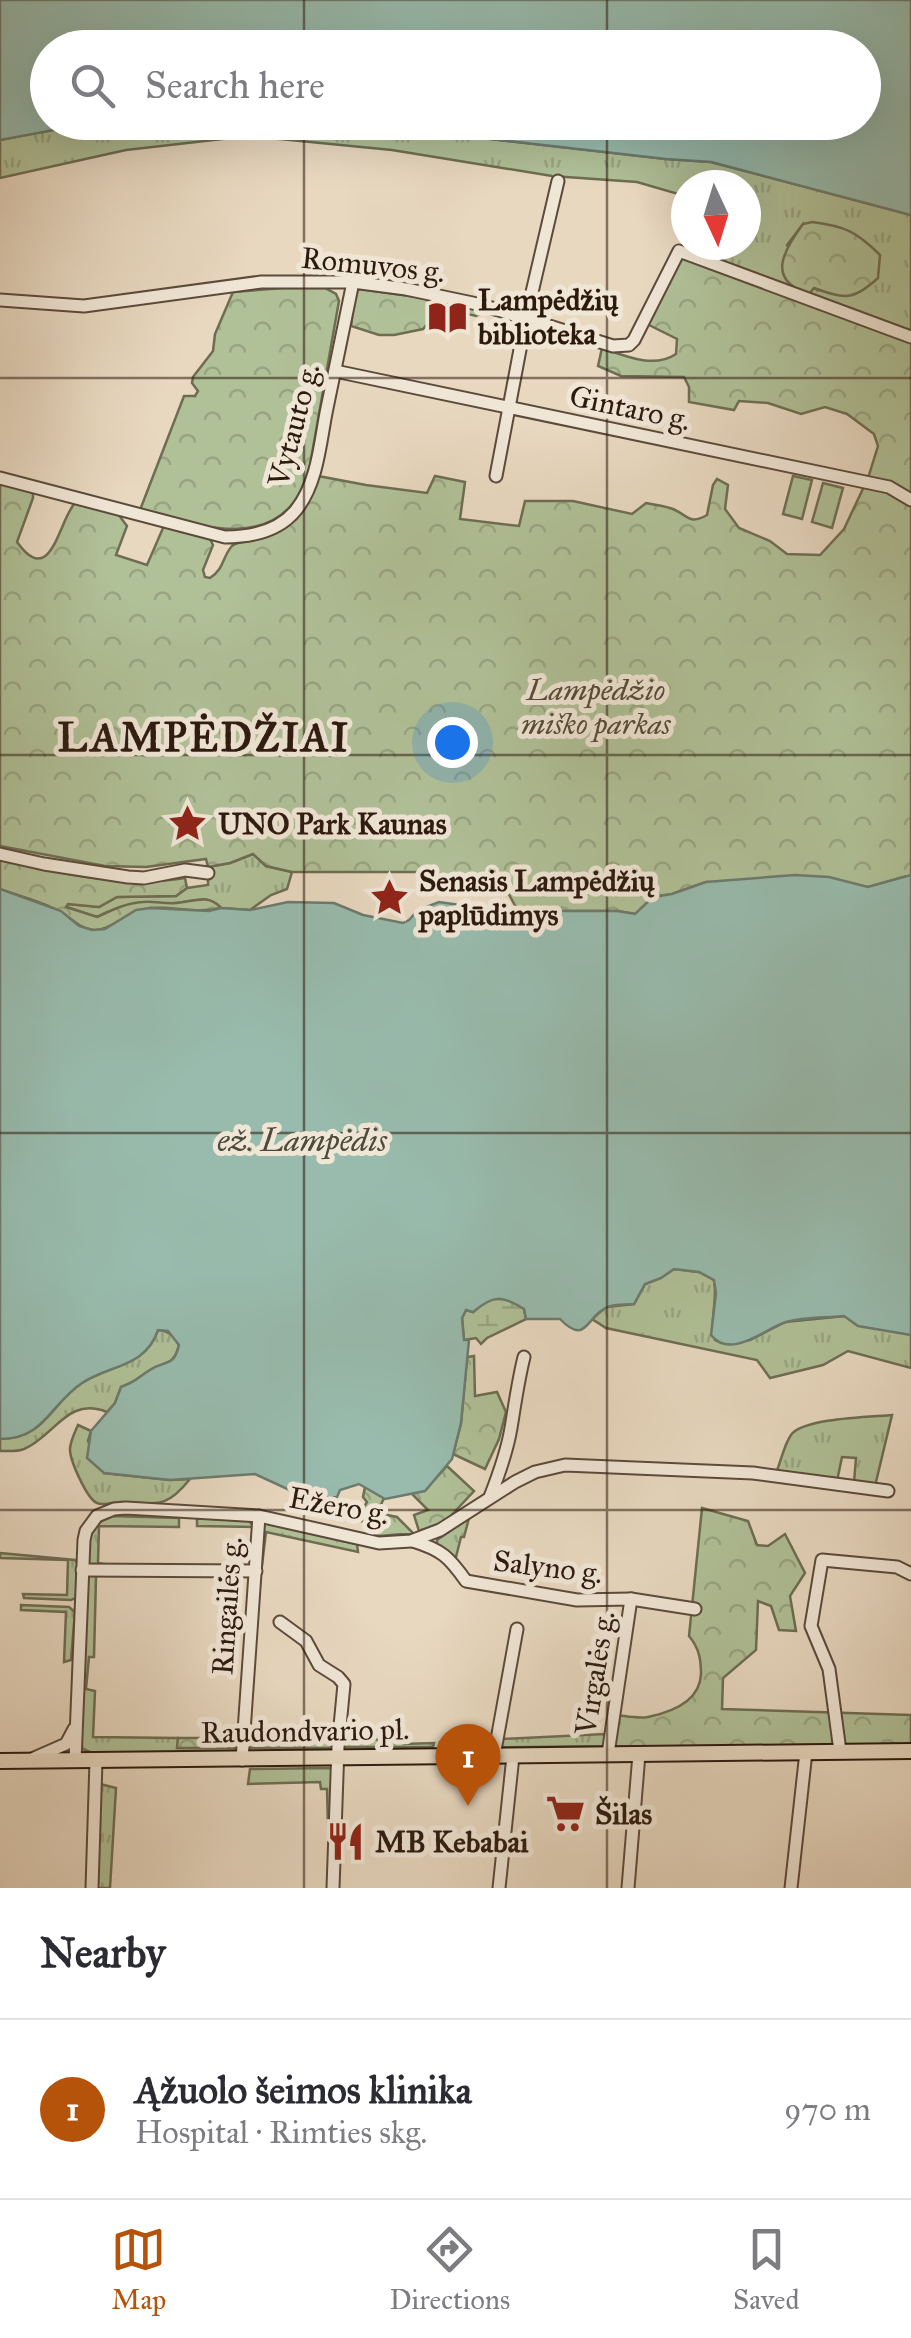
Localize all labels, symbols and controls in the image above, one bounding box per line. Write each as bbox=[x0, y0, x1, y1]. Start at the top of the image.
search box bbox=[30, 30, 881, 140]
icon: search bbox=[65, 58, 120, 113]
text: Search here bbox=[145, 62, 325, 108]
north arrow bbox=[671, 170, 761, 260]
street label: Romuvos g. bbox=[299, 240, 447, 290]
place label: Lampėdžių biblioteka bbox=[477, 282, 619, 352]
library icon: Lampėdžių biblioteka bbox=[427, 296, 469, 338]
street label: Vytauto g. bbox=[260, 359, 328, 492]
street label: Gintaro g. bbox=[566, 378, 694, 438]
park label: Lampėdžio miško parkas bbox=[521, 672, 672, 743]
district label: LAMPĖDŽIAI bbox=[57, 712, 351, 762]
your location bbox=[427, 717, 478, 768]
place icon: UNO Park Kaunas bbox=[167, 803, 209, 845]
place label: UNO Park Kaunas bbox=[218, 806, 447, 842]
place label: Senasis Lampėdžių paplūdimys bbox=[418, 863, 655, 933]
place icon: Senasis Lampėdžių paplūdimys bbox=[368, 877, 410, 919]
water label: ež. Lampėdis bbox=[217, 1121, 388, 1160]
street label: Ežero g. bbox=[286, 1480, 392, 1532]
street label: Ringailės g. bbox=[204, 1536, 250, 1676]
street label: Salyno g. bbox=[491, 1542, 605, 1592]
street label: Virgalės g. bbox=[567, 1608, 623, 1739]
street label: Raudondvario pl. bbox=[200, 1711, 410, 1751]
pin: 1 bbox=[436, 1724, 500, 1806]
supermarket icon: Šilas bbox=[544, 1793, 586, 1835]
place label: Šilas bbox=[595, 1795, 652, 1832]
restaurant icon: MB Kebabai bbox=[324, 1821, 366, 1863]
place label: MB Kebabai bbox=[375, 1824, 529, 1860]
text: Nearby bbox=[40, 1927, 165, 1979]
text: Ąžuolo šeimos klinika bbox=[135, 2067, 472, 2113]
text: 1 bbox=[66, 2090, 79, 2129]
text: 970 m bbox=[784, 2090, 871, 2129]
text: Hospital · Rimties skg. bbox=[135, 2113, 427, 2152]
tab: Map bbox=[111, 2222, 166, 2317]
tab: Directions bbox=[389, 2222, 510, 2317]
tab: Saved bbox=[733, 2222, 800, 2317]

